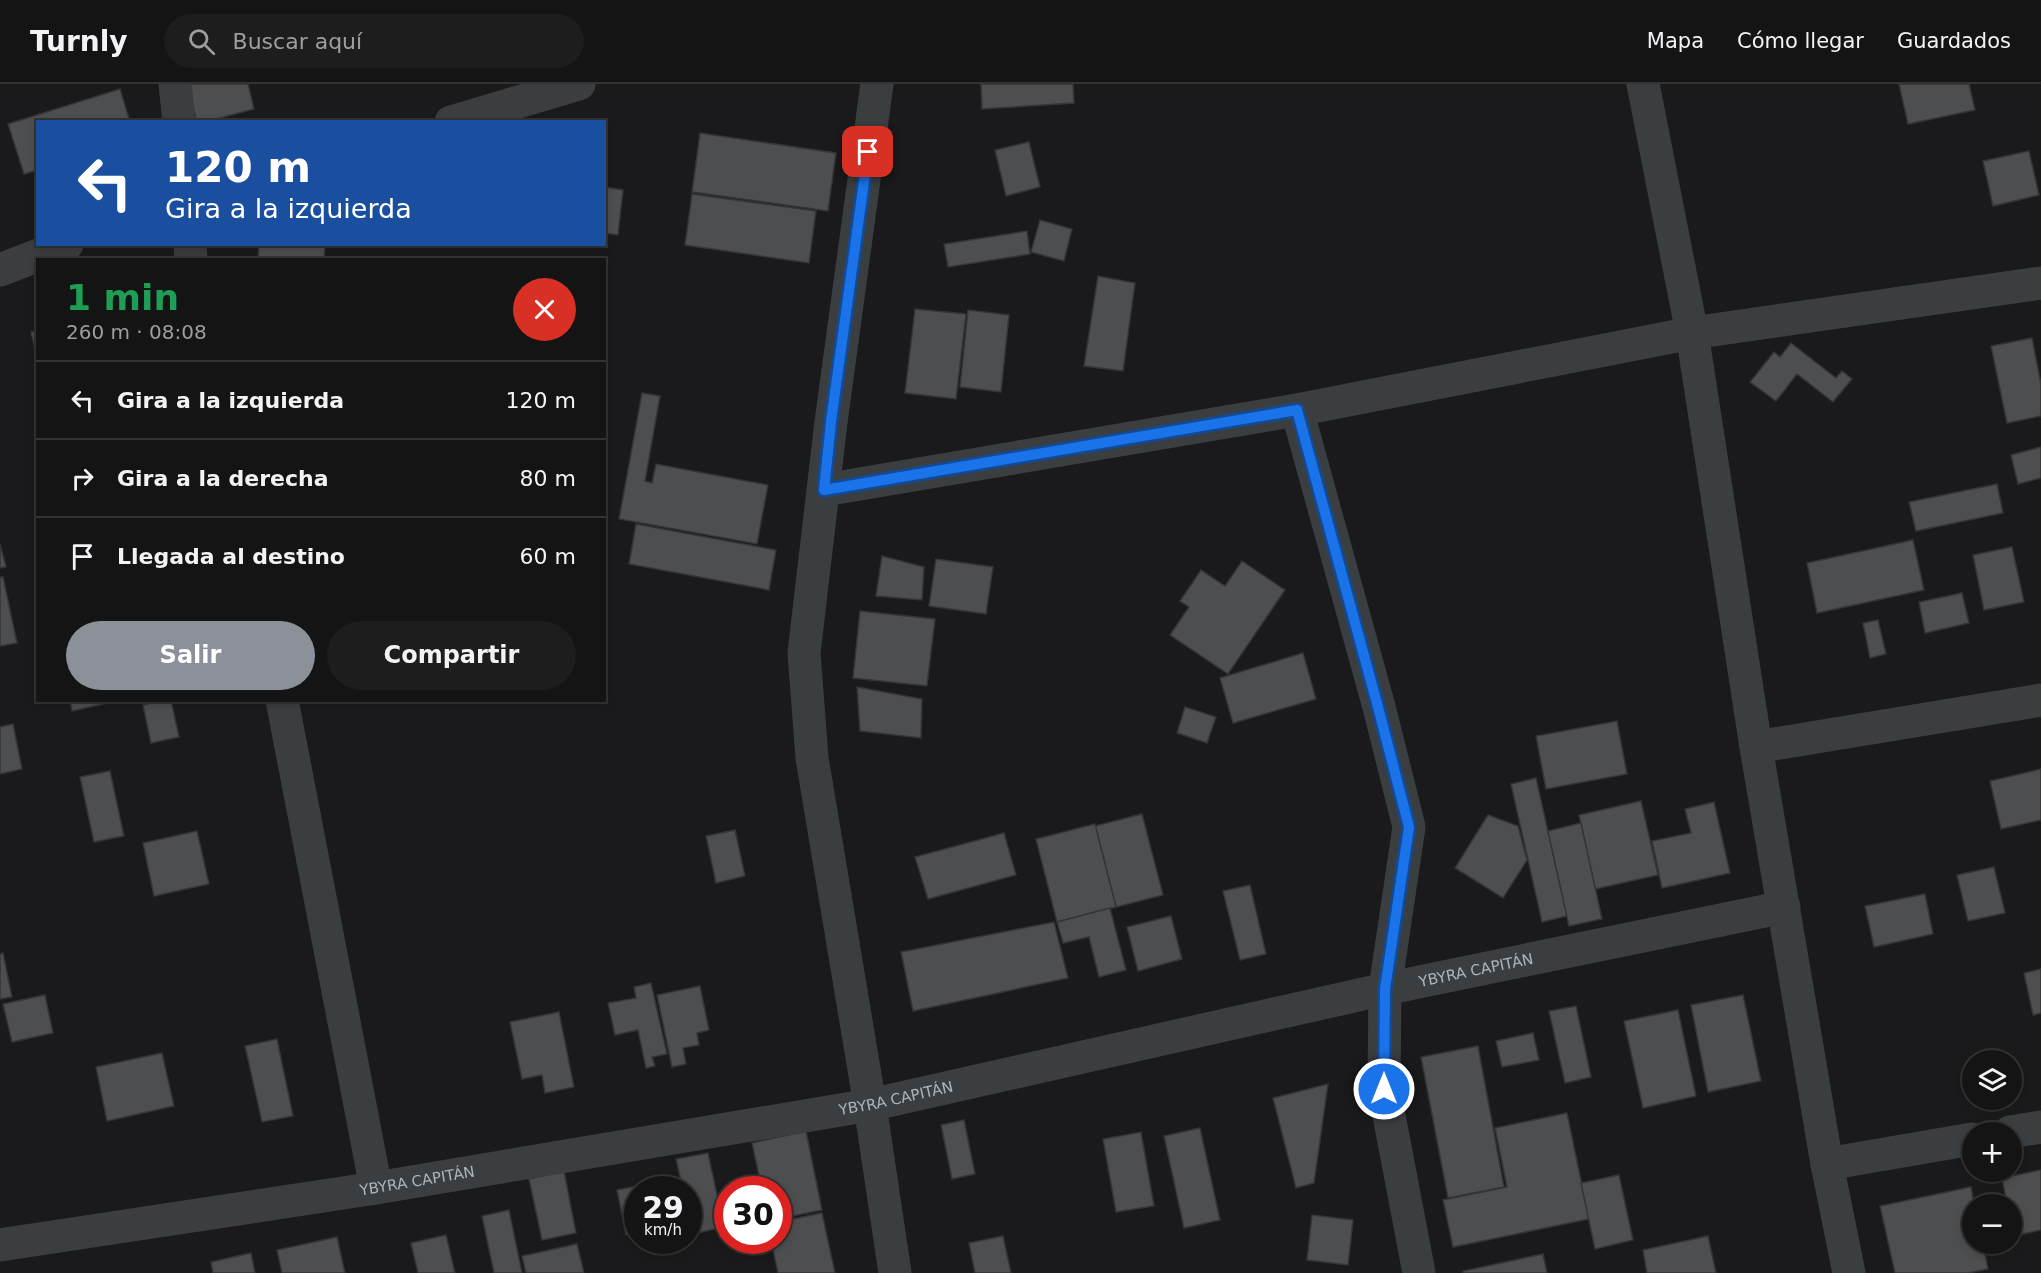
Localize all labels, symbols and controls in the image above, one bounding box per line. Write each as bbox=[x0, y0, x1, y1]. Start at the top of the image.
search box bbox=[164, 14, 584, 68]
text: Turnly bbox=[30, 25, 128, 58]
icon: search bbox=[185, 25, 218, 58]
text: Buscar aquí bbox=[233, 29, 362, 54]
text: Mapa bbox=[1647, 29, 1704, 53]
text: Cómo llegar bbox=[1737, 29, 1864, 53]
text: Guardados bbox=[1897, 29, 2011, 53]
pin bbox=[842, 126, 893, 177]
icon: arrive bbox=[851, 135, 884, 168]
text: 120 m bbox=[165, 143, 311, 192]
icon: left bbox=[66, 144, 144, 222]
text: Gira a la izquierda bbox=[165, 193, 412, 224]
text: 1 min bbox=[66, 277, 179, 318]
button: close bbox=[513, 278, 576, 341]
text: 260 m · 08:08 bbox=[66, 320, 207, 344]
icon: left bbox=[66, 384, 99, 417]
text: Gira a la izquierda bbox=[117, 388, 344, 413]
text: 120 m bbox=[506, 388, 576, 413]
icon: right bbox=[66, 462, 99, 495]
text: Gira a la derecha bbox=[117, 466, 329, 491]
text: 80 m bbox=[520, 466, 576, 491]
icon: arrive bbox=[66, 540, 99, 573]
text: Llegada al destino bbox=[117, 544, 345, 569]
text: 60 m bbox=[520, 544, 576, 569]
button: Salir bbox=[66, 621, 315, 690]
button: Compartir bbox=[327, 621, 576, 690]
street label: YBYRA CAPITÁN bbox=[1416, 950, 1535, 991]
map controls bbox=[1962, 1050, 2022, 1254]
button: layers bbox=[1962, 1050, 2022, 1110]
position arrow bbox=[1352, 1057, 1416, 1121]
street label: YBYRA CAPITÁN bbox=[837, 1078, 955, 1119]
button: + bbox=[1962, 1122, 2022, 1182]
street label: YBYRA CAPITÁN bbox=[357, 1163, 476, 1200]
speed limit sign: 30 bbox=[714, 1176, 792, 1254]
text: 29 bbox=[642, 1190, 684, 1225]
button: − bbox=[1962, 1194, 2022, 1254]
text: km/h bbox=[644, 1221, 682, 1239]

